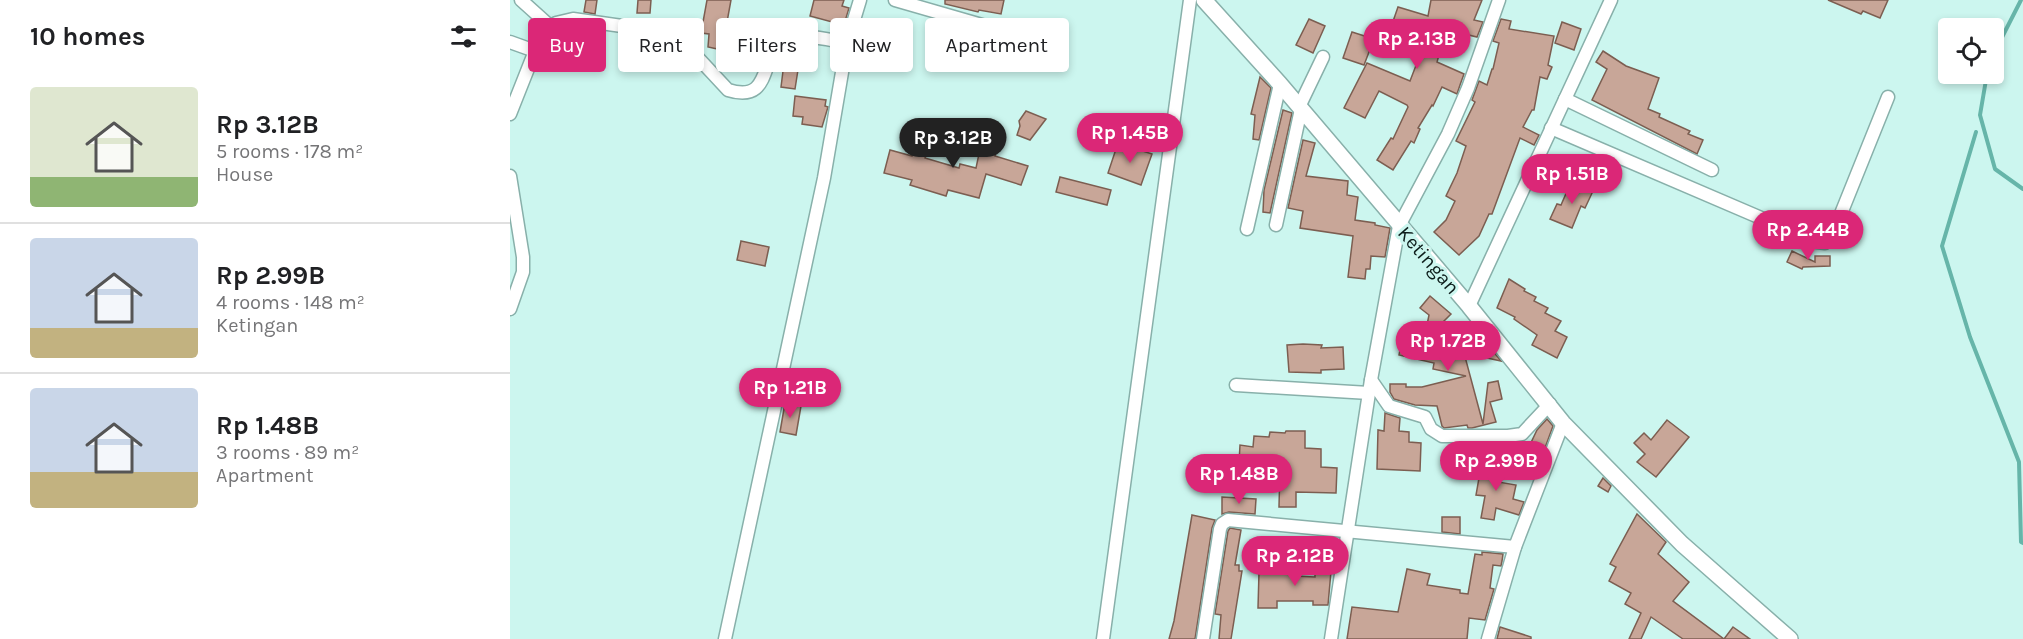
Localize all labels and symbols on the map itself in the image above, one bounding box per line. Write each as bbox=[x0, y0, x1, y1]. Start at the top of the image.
pin: Rp 2.13B bbox=[1355, 19, 1479, 70]
pin: Rp 1.45B bbox=[1068, 113, 1192, 164]
pin: Rp 3.12B bbox=[891, 118, 1015, 169]
pin: Rp 1.51B bbox=[1510, 154, 1634, 205]
pin: Rp 2.44B bbox=[1746, 210, 1870, 261]
street label: Ketingan bbox=[1393, 222, 1464, 299]
pin: Rp 1.72B bbox=[1386, 321, 1510, 372]
pin: Rp 1.21B bbox=[728, 368, 852, 419]
pin: Rp 2.99B bbox=[1434, 441, 1558, 492]
pin: Rp 1.48B bbox=[1177, 454, 1301, 505]
pin: Rp 2.12B bbox=[1233, 536, 1357, 587]

